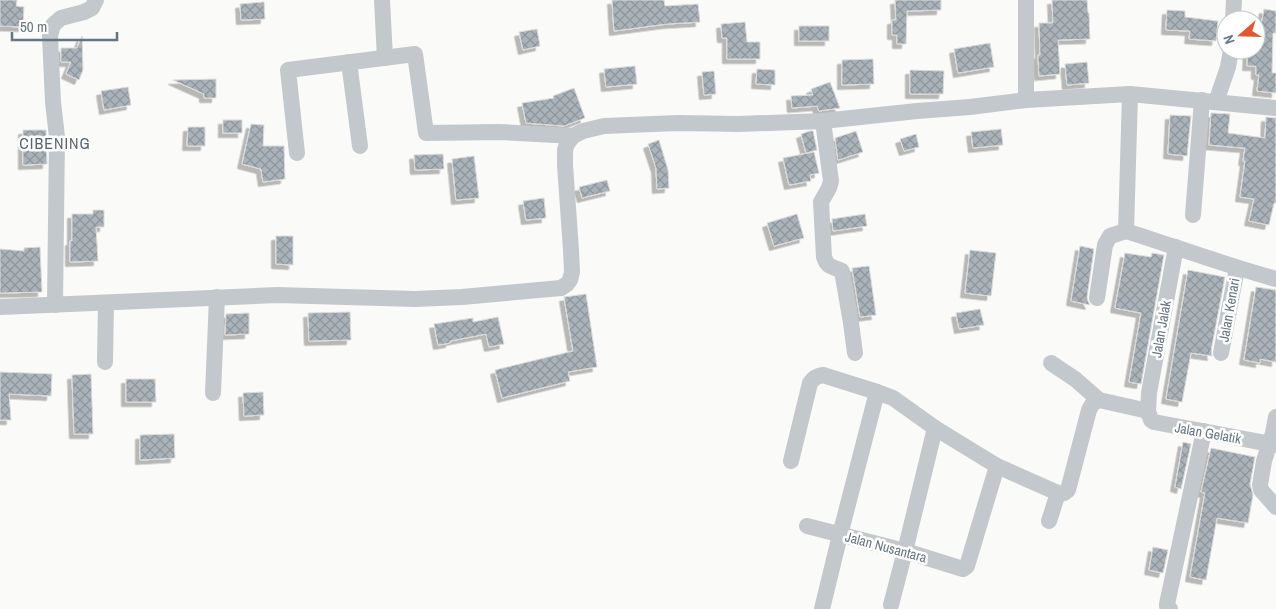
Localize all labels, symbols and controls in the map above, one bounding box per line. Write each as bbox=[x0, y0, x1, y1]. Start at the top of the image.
scale bar bbox=[12, 10, 118, 42]
north arrow bbox=[1216, 10, 1266, 60]
text: 50 m bbox=[20, 16, 47, 37]
text: N bbox=[1219, 32, 1239, 46]
district label: CIBENING bbox=[19, 132, 91, 154]
street label: Jalan Kenari bbox=[1215, 277, 1243, 343]
street label: Jalan Jalak bbox=[1147, 299, 1175, 359]
street label: Jalan Gelatik bbox=[1173, 418, 1243, 448]
street label: Jalan Nusantara bbox=[843, 527, 929, 567]

